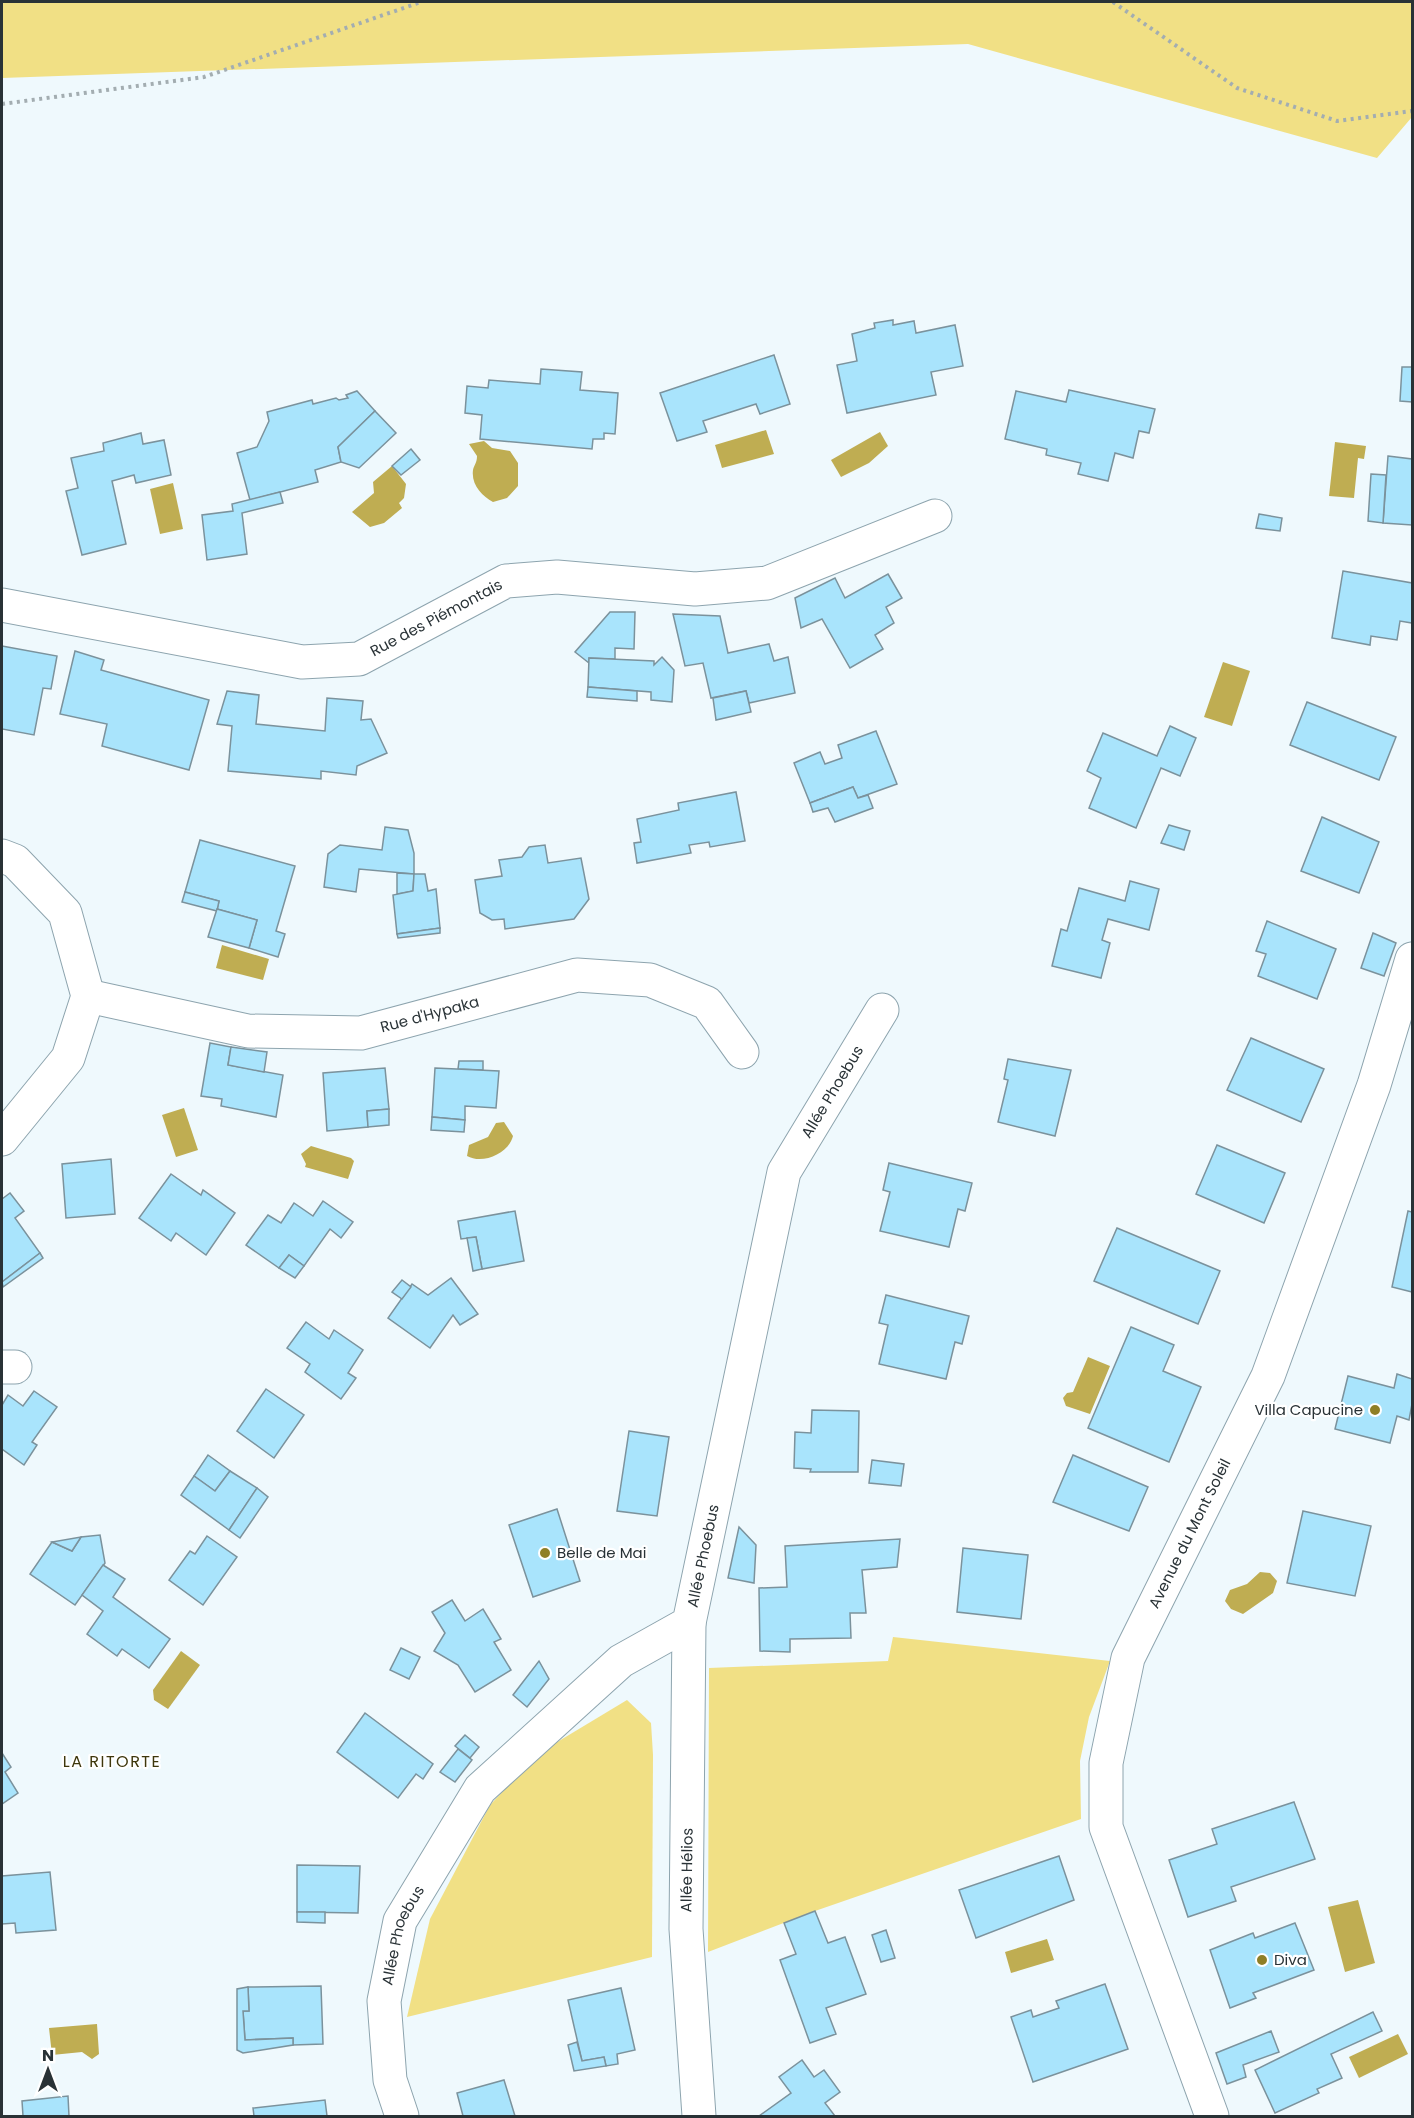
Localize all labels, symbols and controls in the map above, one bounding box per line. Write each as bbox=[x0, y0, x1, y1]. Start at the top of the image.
street label: Rue des Piémontais bbox=[366, 574, 506, 661]
street label: Rue d'Hypaka bbox=[378, 991, 481, 1037]
street label: Allée Phoebus bbox=[796, 1041, 868, 1142]
place label: Villa Capucine bbox=[1254, 1399, 1363, 1420]
marker: Villa Capucine bbox=[1368, 1403, 1382, 1417]
street label: Avenue du Mont Soleil bbox=[1143, 1455, 1235, 1612]
street label: Allée Phoebus bbox=[682, 1502, 724, 1609]
place label: Belle de Mai bbox=[557, 1542, 646, 1563]
marker: Belle de Mai bbox=[538, 1546, 552, 1560]
district label: LA RITORTE bbox=[63, 1750, 161, 1773]
street label: Allée Hélios bbox=[675, 1827, 698, 1912]
street label: Allée Phoebus bbox=[376, 1881, 429, 1987]
place label: Diva bbox=[1274, 1949, 1307, 1970]
marker: Diva bbox=[1255, 1953, 1269, 1967]
north arrow bbox=[18, 2040, 78, 2100]
text: N bbox=[42, 2044, 54, 2067]

